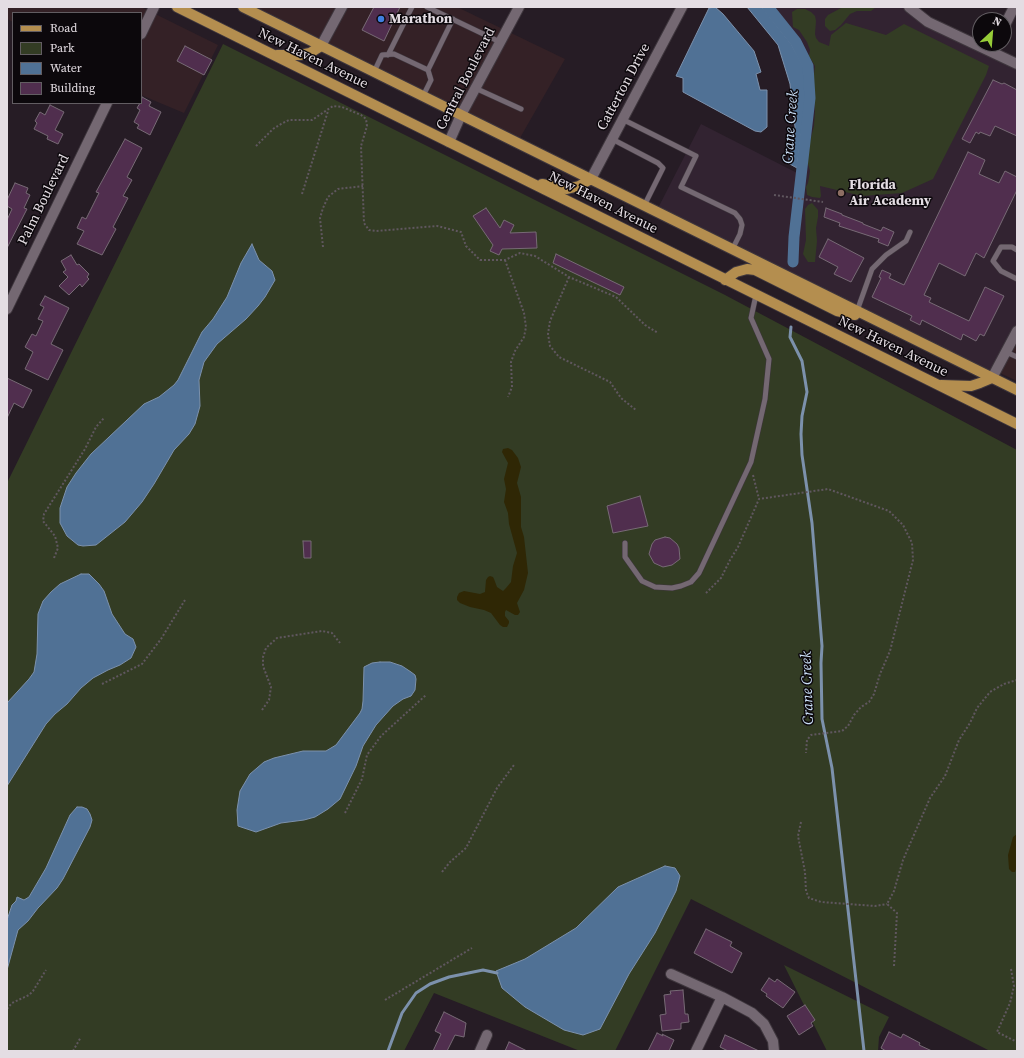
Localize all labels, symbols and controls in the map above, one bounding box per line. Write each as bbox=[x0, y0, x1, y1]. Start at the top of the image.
place label: Marathon bbox=[389, 11, 452, 27]
legend bbox=[12, 12, 142, 104]
north arrow bbox=[972, 12, 1012, 52]
text: N bbox=[990, 13, 1004, 30]
marker: Marathon bbox=[376, 14, 386, 24]
text: Road bbox=[50, 20, 77, 36]
street label: New Haven Avenue bbox=[255, 25, 371, 93]
street label: Central Boulevard bbox=[433, 25, 499, 133]
text: Park bbox=[50, 40, 75, 56]
street label: Catterton Drive bbox=[594, 41, 654, 133]
text: Water bbox=[50, 60, 82, 76]
text: Building bbox=[50, 80, 95, 96]
water label: Crane Creek bbox=[779, 90, 803, 164]
street label: Palm Boulevard bbox=[15, 152, 73, 248]
street label: New Haven Avenue bbox=[546, 168, 660, 238]
place label: Florida Air Academy bbox=[849, 177, 931, 210]
marker: Florida Air Academy bbox=[836, 188, 846, 198]
street label: New Haven Avenue bbox=[835, 313, 951, 381]
water label: Crane Creek bbox=[798, 651, 818, 725]

